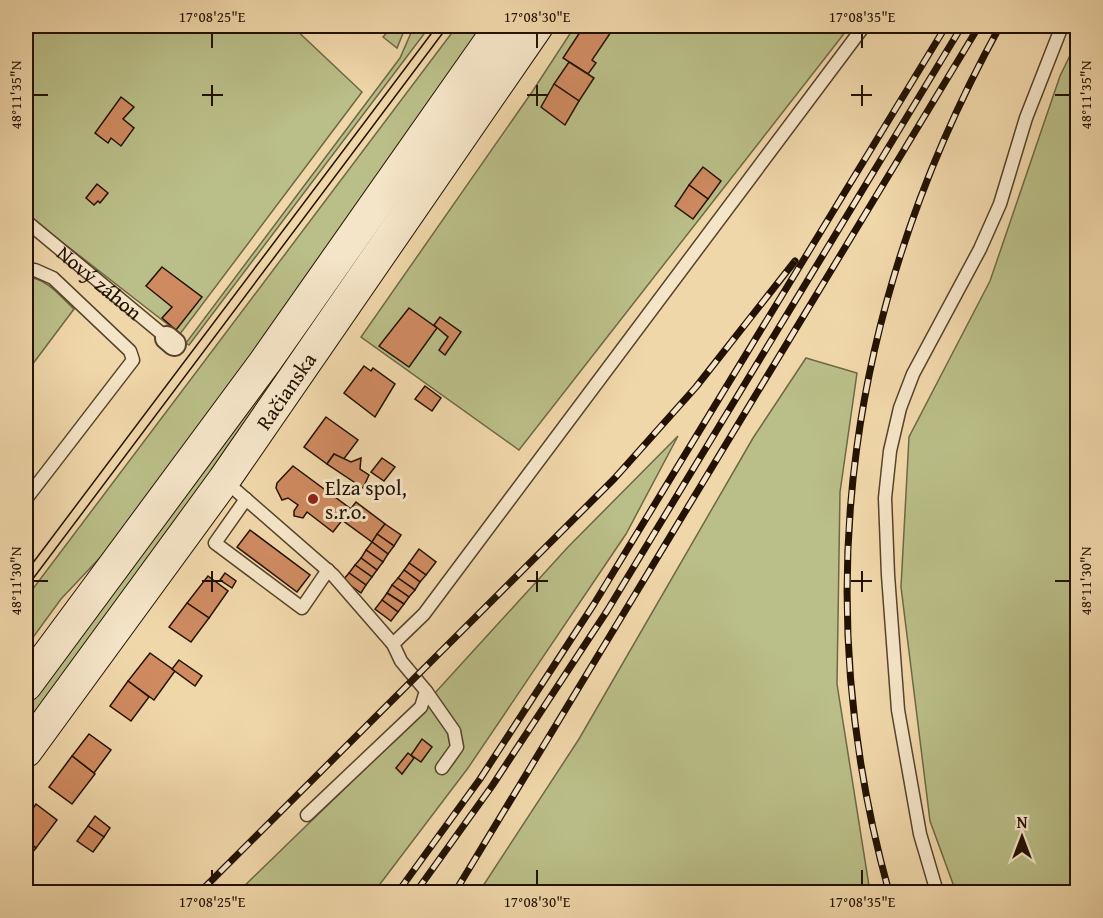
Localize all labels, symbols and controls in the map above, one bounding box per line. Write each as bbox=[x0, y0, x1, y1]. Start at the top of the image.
text: 17°08'25"E bbox=[179, 6, 246, 27]
text: 17°08'30"E bbox=[504, 6, 571, 27]
text: 17°08'35"E bbox=[829, 6, 896, 27]
text: 48°11'35"N bbox=[5, 60, 26, 129]
text: 48°11'35"N bbox=[1075, 60, 1096, 129]
street label: Nový záhon bbox=[50, 237, 150, 327]
street label: Račianska bbox=[248, 346, 323, 436]
place label: Elza spol, s.r.o. bbox=[325, 472, 407, 527]
marker: Elza spol, s.r.o. bbox=[306, 492, 320, 506]
text: 48°11'30"N bbox=[5, 546, 26, 615]
text: 48°11'30"N bbox=[1075, 546, 1096, 615]
north arrow bbox=[992, 807, 1052, 867]
text: N bbox=[1017, 810, 1028, 834]
text: 17°08'25"E bbox=[179, 891, 246, 912]
text: 17°08'30"E bbox=[504, 891, 571, 912]
text: 17°08'35"E bbox=[829, 891, 896, 912]

